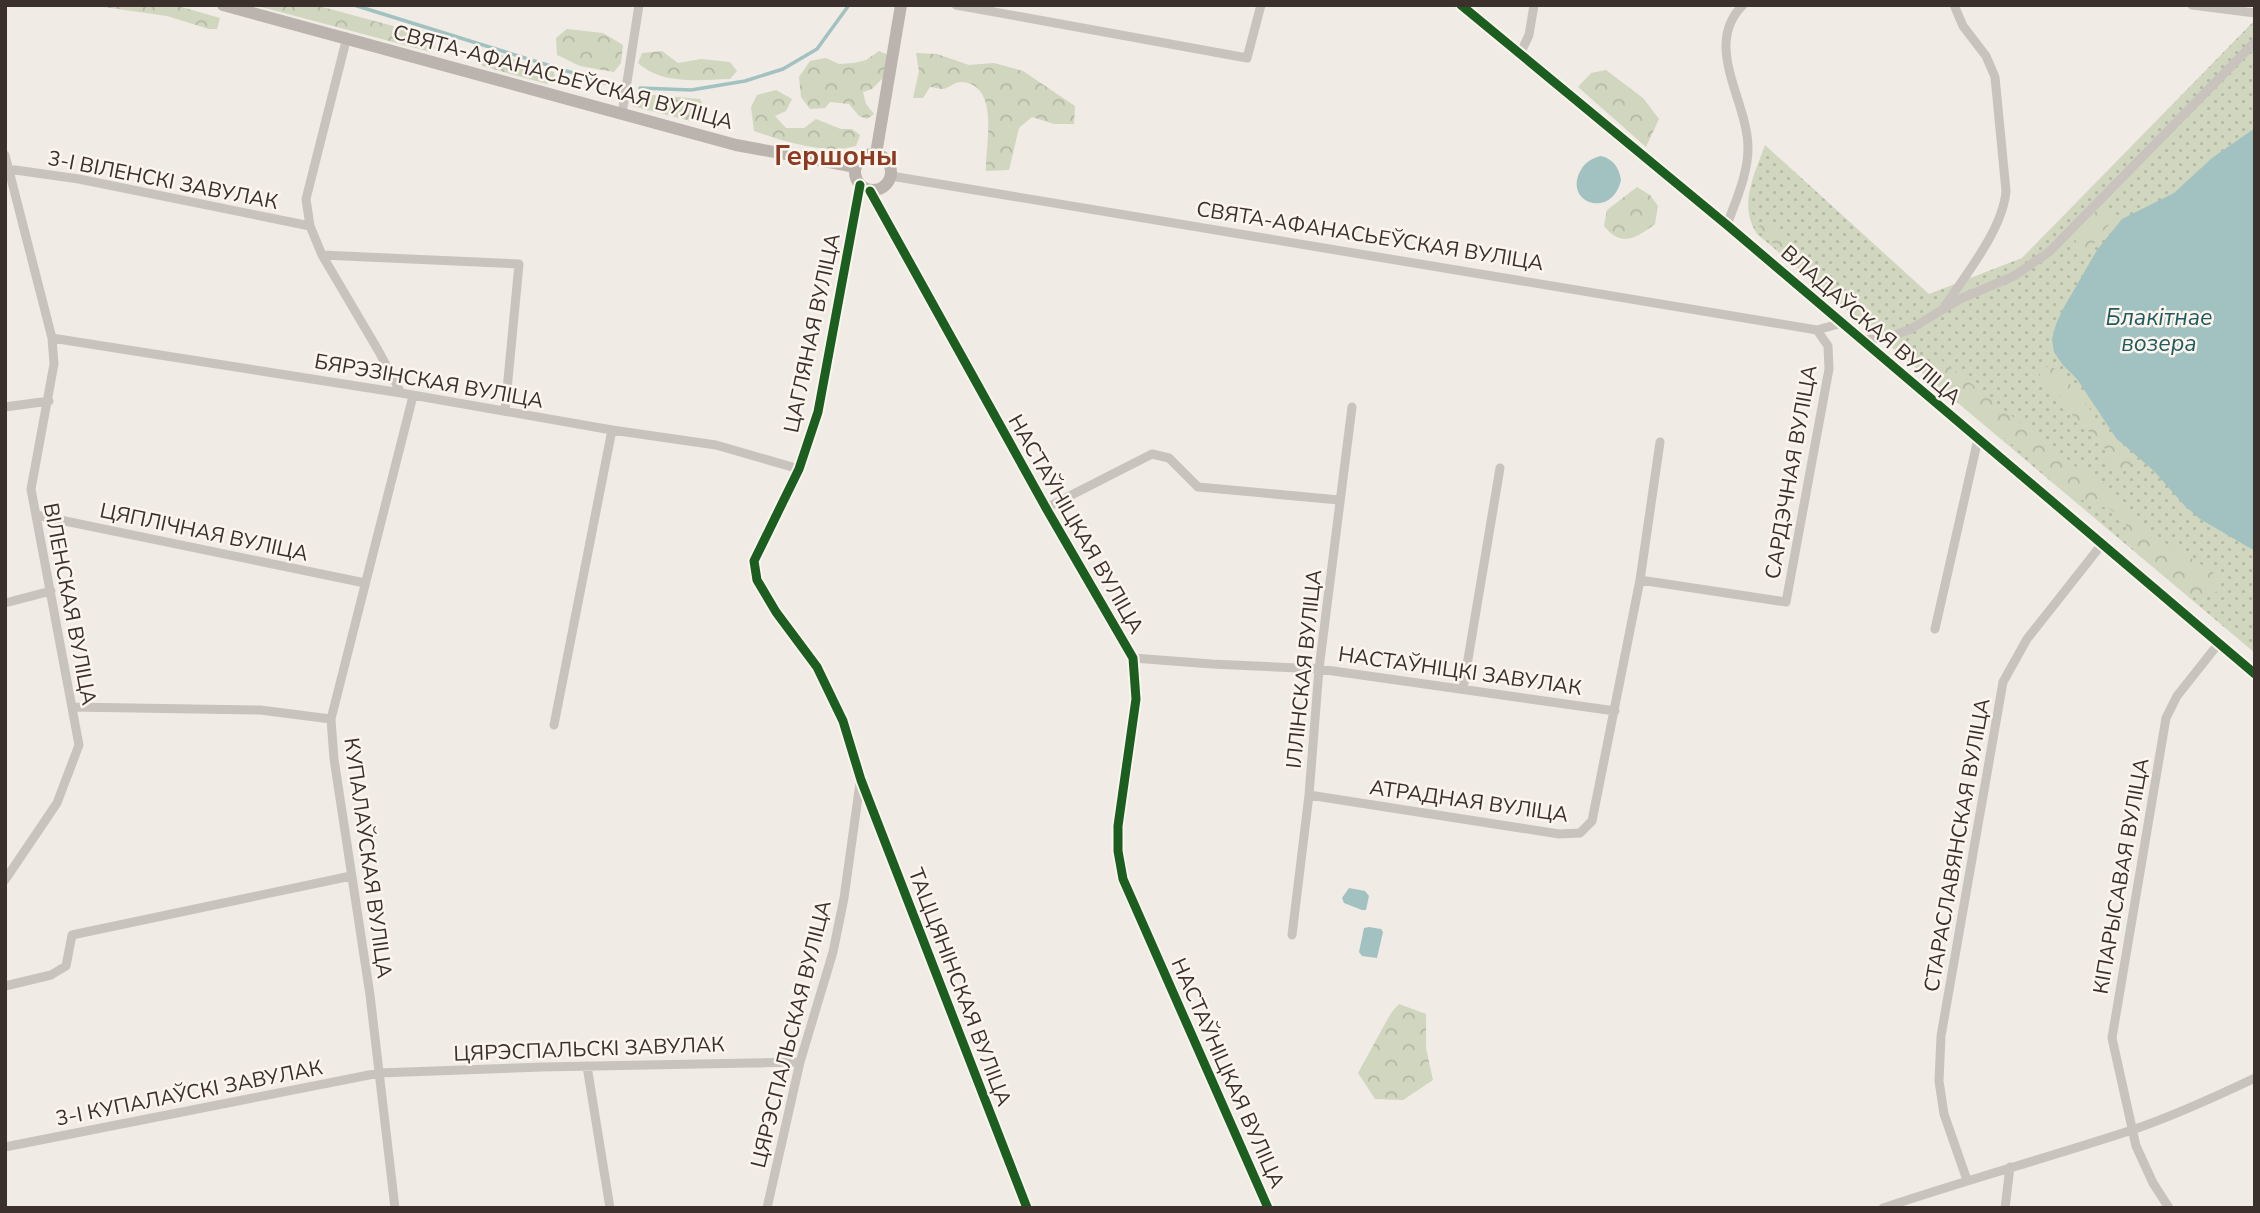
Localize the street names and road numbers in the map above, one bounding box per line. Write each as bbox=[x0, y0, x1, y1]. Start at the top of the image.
street label: СВЯТА-АФАНАСЬЕЎСКАЯ ВУЛІЦА bbox=[390, 18, 736, 136]
street label: 3-І ВІЛЕНСКІ ЗАВУЛАК bbox=[46, 144, 281, 216]
street label: СВЯТА-АФАНАСЬЕЎСКАЯ ВУЛІЦА bbox=[1194, 195, 1546, 277]
street label: ЦАГЛЯНАЯ ВУЛІЦА bbox=[777, 231, 847, 435]
street label: ВЛАДАЎСКАЯ ВУЛІЦА bbox=[1775, 239, 1967, 411]
street label: БЯРЭЗІНСКАЯ ВУЛІЦА bbox=[312, 347, 546, 415]
street label: САРДЭЧНАЯ ВУЛІЦА bbox=[1758, 363, 1824, 581]
street label: НАСТАЎНІЦКАЯ ВУЛІЦА bbox=[1002, 409, 1150, 639]
street label: ЦЯПЛІЧНАЯ ВУЛІЦА bbox=[97, 496, 311, 568]
street label: ВІЛЕНСКАЯ ВУЛІЦА bbox=[37, 501, 103, 707]
street label: ІЛЛІНСКАЯ ВУЛІЦА bbox=[1280, 568, 1328, 770]
street label: НАСТАЎНІЦКІ ЗАВУЛАК bbox=[1337, 640, 1584, 702]
street label: СТАРАСЛАВЯНСКАЯ ВУЛІЦА bbox=[1917, 696, 1997, 994]
street label: КУПАЛАЎСКАЯ ВУЛІЦА bbox=[337, 736, 399, 980]
street label: КІПАРЫСАВАЯ ВУЛІЦА bbox=[2086, 756, 2156, 996]
street label: АТРАДНАЯ ВУЛІЦА bbox=[1368, 773, 1570, 829]
street label: ТАЦЦЯНІНСКАЯ ВУЛІЦА bbox=[902, 864, 1018, 1110]
street label: ЦЯРЭСПАЛЬСКАЯ ВУЛІЦА bbox=[744, 897, 838, 1171]
street label: НАСТАЎНІЦКАЯ ВУЛІЦА bbox=[1165, 954, 1291, 1192]
street label: ЦЯРЭСПАЛЬСКІ ЗАВУЛАК bbox=[453, 1030, 726, 1068]
street label: 3-І КУПАЛАЎСКІ ЗАВУЛАК bbox=[53, 1053, 325, 1133]

